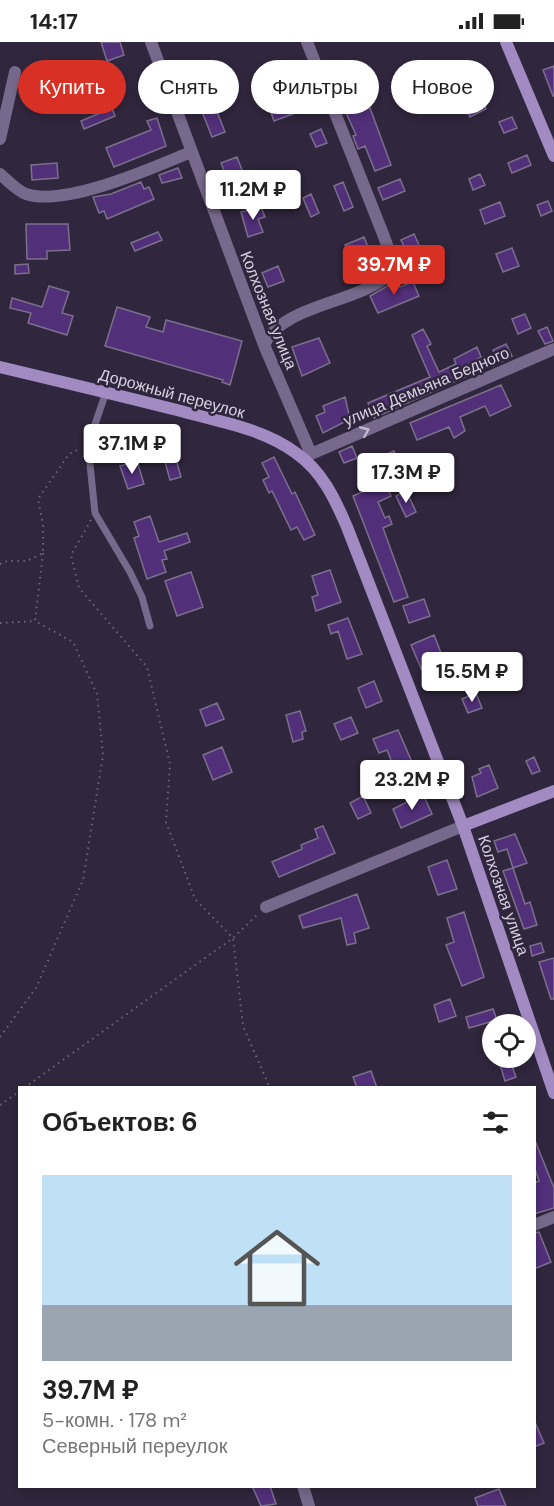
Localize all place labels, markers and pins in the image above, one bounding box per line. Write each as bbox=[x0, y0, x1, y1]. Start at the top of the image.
pin: 11.2M ₽ bbox=[198, 170, 308, 221]
pin: 39.7M ₽ bbox=[339, 245, 449, 296]
pin: 37.1M ₽ bbox=[77, 424, 187, 475]
pin: 17.3M ₽ bbox=[351, 453, 461, 504]
pin: 15.5M ₽ bbox=[417, 652, 527, 703]
pin: 23.2M ₽ bbox=[357, 760, 467, 811]

